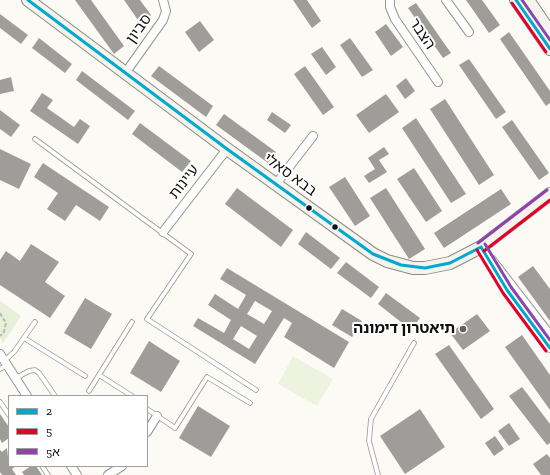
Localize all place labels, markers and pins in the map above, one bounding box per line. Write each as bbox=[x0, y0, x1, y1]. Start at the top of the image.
unlabelled marker bbox=[304, 203, 314, 213]
unlabelled marker bbox=[330, 222, 340, 232]
place label: תיאטרון דימונה bbox=[353, 320, 455, 338]
marker: תיאטרון דימונה bbox=[458, 324, 468, 334]

